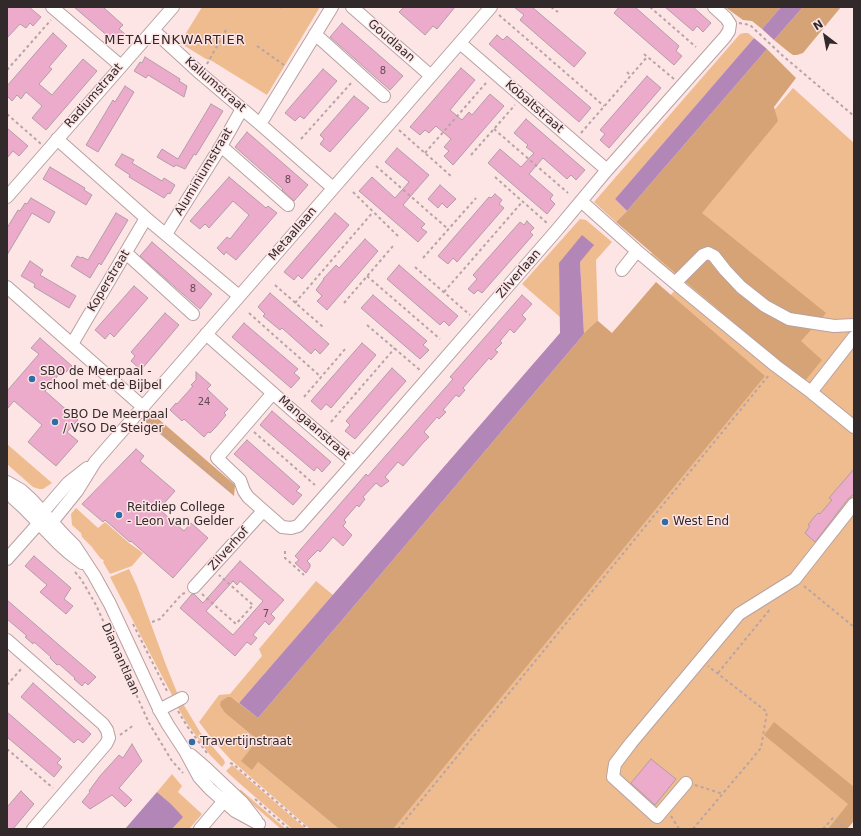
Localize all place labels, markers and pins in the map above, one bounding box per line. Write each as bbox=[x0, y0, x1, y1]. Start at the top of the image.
place label: SBO de Meerpaal - school met de Bijbel bbox=[40, 365, 162, 393]
marker: SBO de Meerpaal - school met de Bijbel bbox=[27, 374, 37, 384]
place label: SBO De Meerpaal / VSO De Steiger bbox=[63, 408, 168, 436]
marker: SBO De Meerpaal / VSO De Steiger bbox=[50, 417, 60, 427]
place label: Reitdiep College - Leon van Gelder bbox=[127, 501, 234, 529]
marker: Reitdiep College - Leon van Gelder bbox=[114, 510, 124, 520]
place label: West End bbox=[673, 515, 729, 529]
marker: West End bbox=[660, 517, 670, 527]
place label: Travertijnstraat bbox=[200, 735, 292, 749]
marker: Travertijnstraat bbox=[187, 737, 197, 747]

